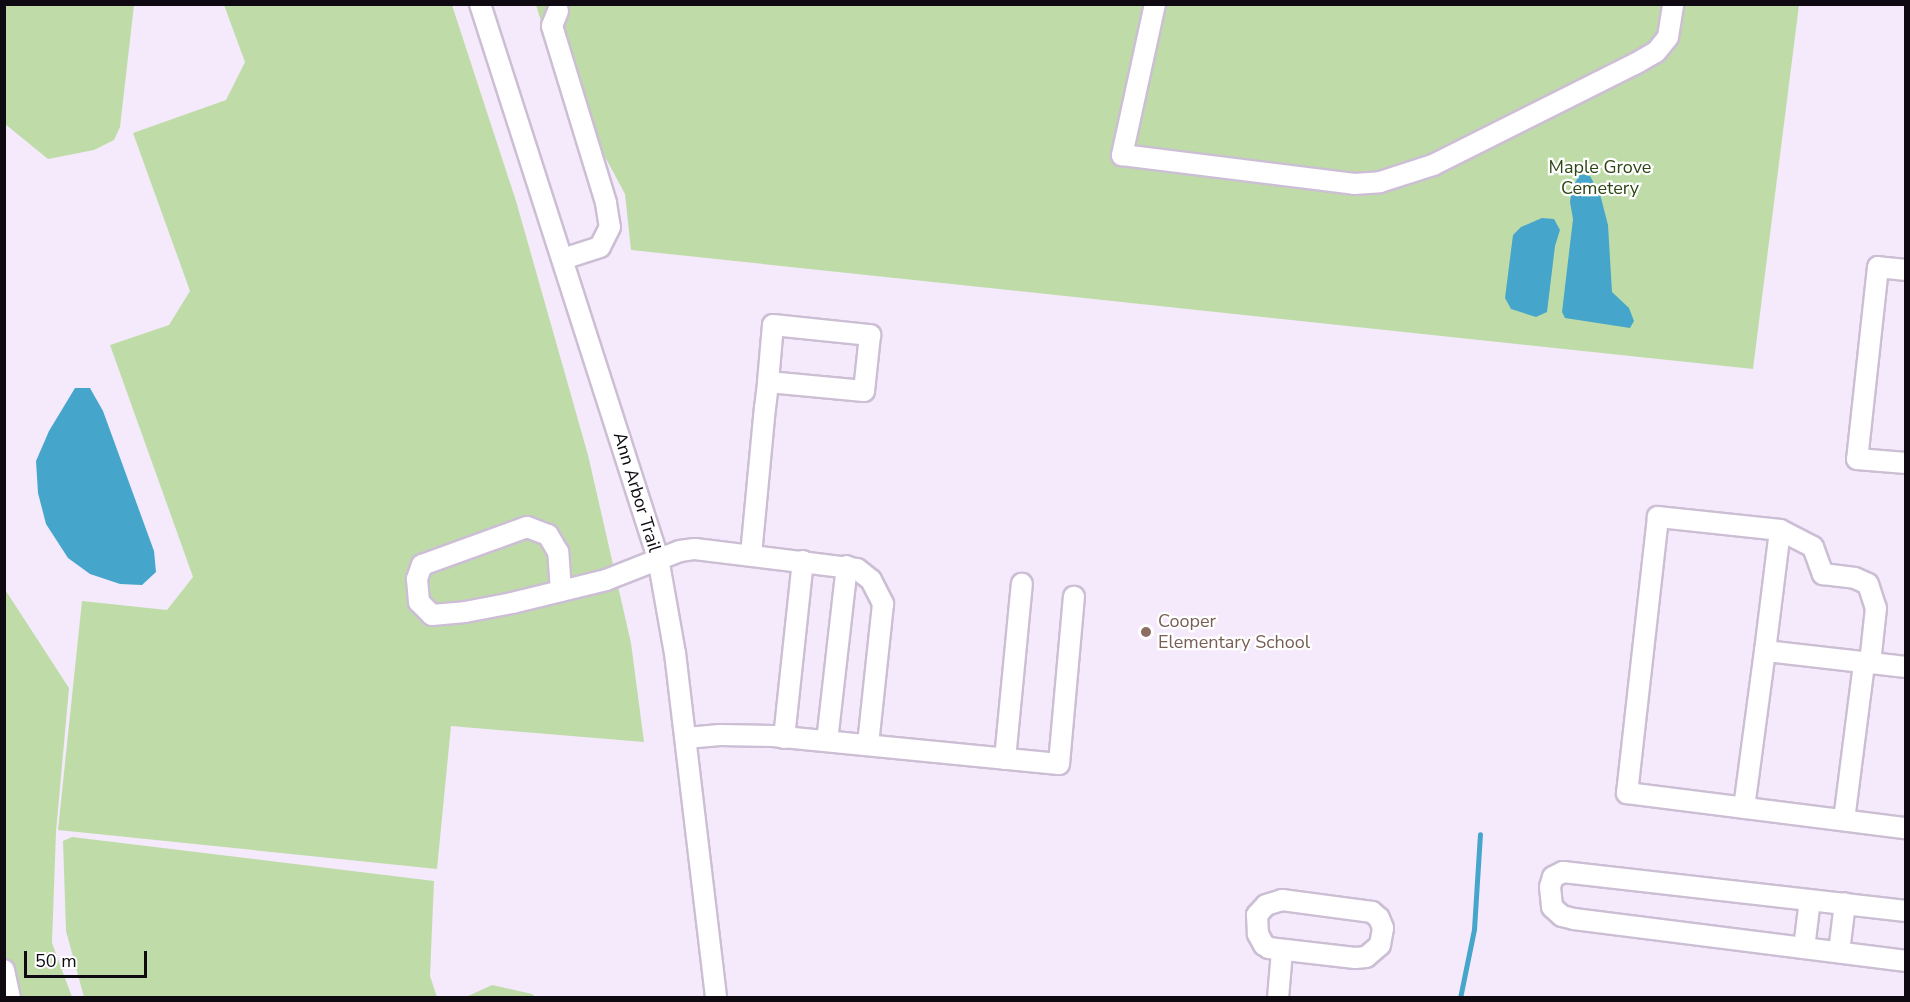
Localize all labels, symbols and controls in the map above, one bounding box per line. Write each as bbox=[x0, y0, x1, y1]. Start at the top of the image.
park label: Maple Grove Cemetery bbox=[1549, 157, 1651, 200]
street label: Ann Arbor Trail bbox=[609, 429, 665, 555]
place label: Cooper Elementary School bbox=[1158, 611, 1310, 654]
marker: Cooper Elementary School bbox=[1139, 625, 1153, 639]
scale bar bbox=[27, 939, 150, 977]
text: 50 m bbox=[35, 949, 77, 973]

